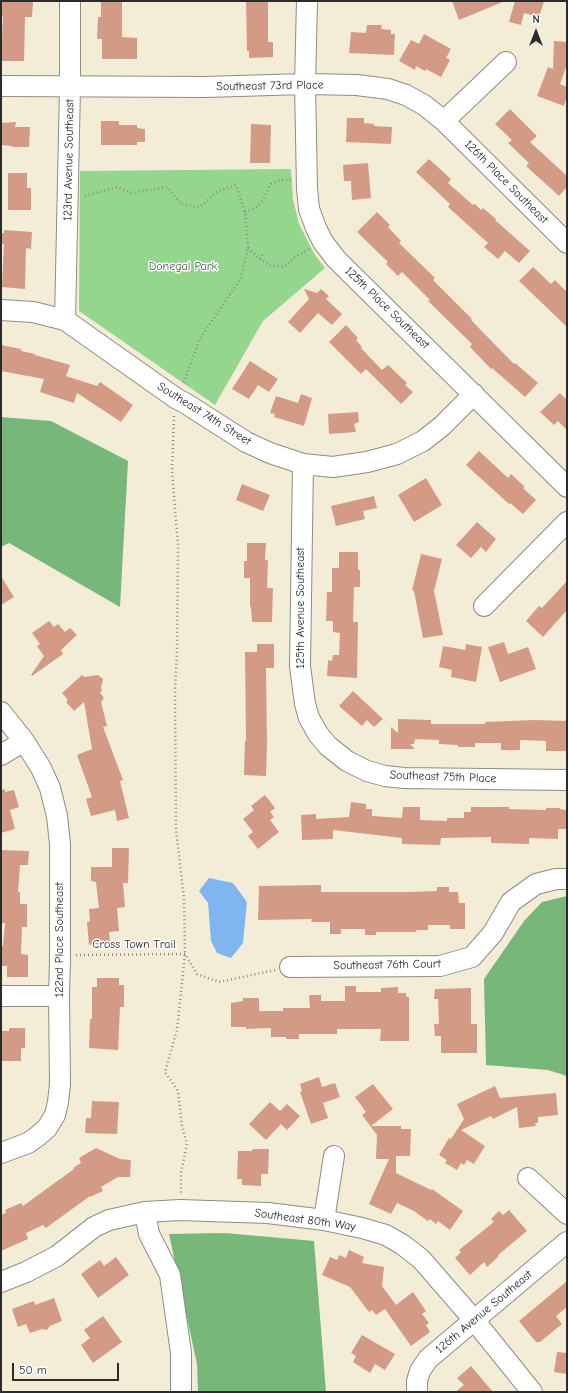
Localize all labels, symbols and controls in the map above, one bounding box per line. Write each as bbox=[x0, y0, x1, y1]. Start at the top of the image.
north arrow bbox=[516, 12, 556, 52]
text: N bbox=[532, 13, 540, 26]
street label: Southeast 73rd Place bbox=[216, 78, 324, 94]
street label: 123rd Avenue Southeast bbox=[61, 99, 77, 221]
street label: 126th Place Southeast bbox=[461, 137, 551, 227]
park label: Donegal Park bbox=[149, 260, 217, 274]
street label: 125th Place Southeast bbox=[342, 264, 432, 352]
street label: Southeast 74th Street bbox=[154, 379, 254, 449]
street label: 125th Avenue Southeast bbox=[294, 547, 308, 669]
street label: Southeast 75th Place bbox=[389, 768, 497, 786]
street label: 122nd Place Southeast bbox=[53, 882, 67, 998]
street label: Cross Town Trail bbox=[92, 938, 176, 952]
street label: Southeast 76th Court bbox=[333, 957, 441, 973]
street label: Southeast 80th Way bbox=[253, 1206, 357, 1234]
street label: 126th Avenue Southeast bbox=[433, 1267, 535, 1357]
scale bar bbox=[14, 1355, 121, 1381]
text: 50 m bbox=[19, 1363, 47, 1377]

